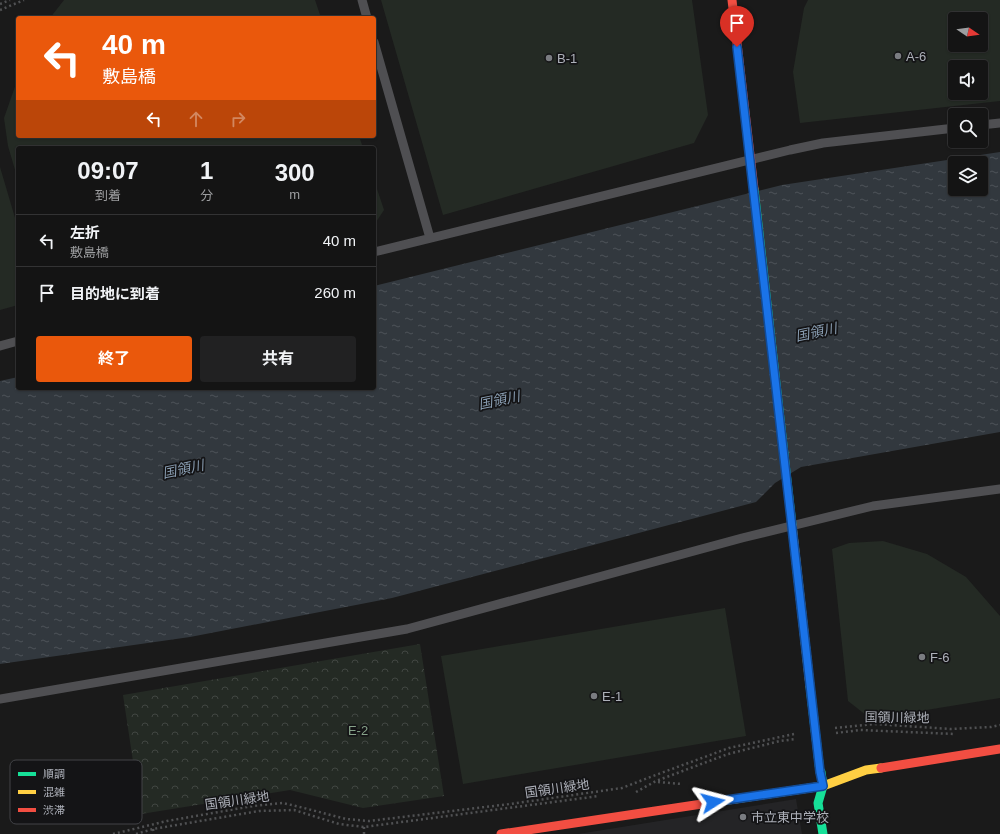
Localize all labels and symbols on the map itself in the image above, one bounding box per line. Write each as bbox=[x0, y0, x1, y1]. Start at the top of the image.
pin bbox=[720, 6, 754, 47]
north arrow bbox=[948, 12, 988, 52]
place label: A-6 bbox=[906, 49, 926, 64]
place label: B-1 bbox=[557, 51, 577, 66]
marker: A-6 bbox=[893, 51, 903, 61]
marker: B-1 bbox=[544, 53, 554, 63]
water label: 国領川 bbox=[794, 319, 840, 344]
water label: 国領川 bbox=[477, 387, 523, 412]
water label: 国領川 bbox=[161, 456, 207, 481]
place label: F-6 bbox=[930, 650, 950, 665]
marker: F-6 bbox=[917, 652, 927, 662]
place label: E-1 bbox=[602, 689, 622, 704]
marker: E-1 bbox=[589, 691, 599, 701]
street label: 国領川緑地 bbox=[864, 709, 930, 726]
park label: E-2 bbox=[348, 723, 368, 738]
legend bbox=[10, 760, 142, 824]
text: 順調 bbox=[43, 768, 65, 780]
street label: 国領川緑地 bbox=[524, 777, 590, 800]
position arrow bbox=[692, 781, 734, 823]
text: 混雑 bbox=[43, 786, 65, 798]
street label: 国領川緑地 bbox=[204, 789, 270, 812]
text: 渋滞 bbox=[43, 804, 65, 816]
place label: 市立東中学校 bbox=[751, 810, 829, 825]
marker: 市立東中学校 bbox=[738, 812, 748, 822]

